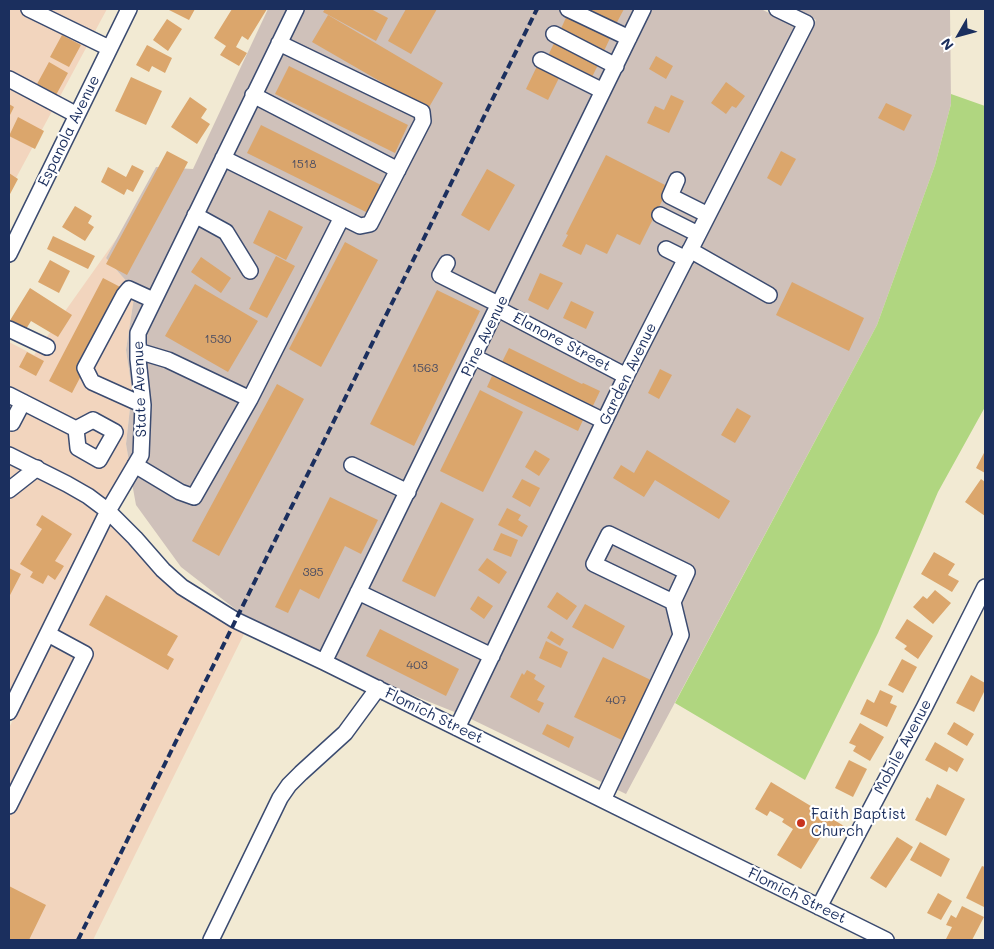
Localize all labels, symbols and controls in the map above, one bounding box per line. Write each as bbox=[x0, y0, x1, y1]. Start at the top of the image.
north arrow bbox=[934, 10, 984, 60]
text: N bbox=[936, 35, 958, 55]
street label: Espanola Avenue bbox=[34, 72, 104, 190]
house number: 1518 bbox=[292, 157, 316, 171]
street label: Pine Avenue bbox=[458, 292, 512, 380]
street label: Elanore Street bbox=[510, 309, 614, 375]
street label: Garden Avenue bbox=[595, 320, 661, 428]
house number: 1530 bbox=[205, 332, 231, 346]
street label: State Avenue bbox=[129, 340, 151, 438]
house number: 1563 bbox=[412, 361, 438, 375]
house number: 395 bbox=[302, 565, 324, 579]
house number: 403 bbox=[406, 658, 428, 672]
street label: Flomich Street bbox=[382, 684, 486, 748]
house number: 407 bbox=[605, 693, 627, 707]
street label: Mobile Avenue bbox=[870, 697, 936, 797]
place label: Faith Baptist Church bbox=[811, 805, 906, 840]
marker: Faith Baptist Church bbox=[795, 817, 807, 829]
street label: Flomich Street bbox=[745, 864, 849, 928]

